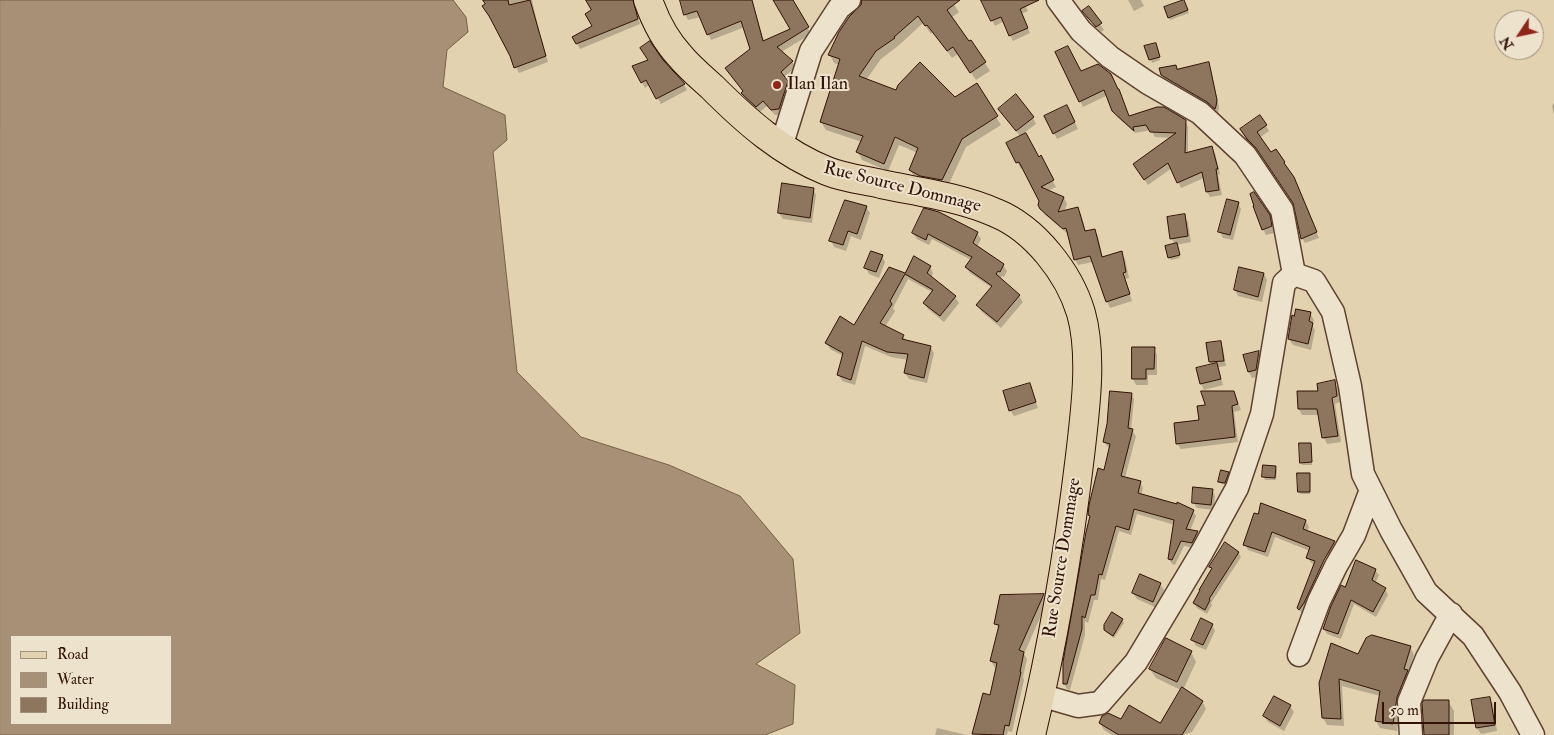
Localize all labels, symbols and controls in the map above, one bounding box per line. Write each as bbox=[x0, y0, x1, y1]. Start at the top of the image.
north arrow bbox=[1494, 10, 1544, 60]
text: N bbox=[1496, 33, 1518, 53]
place label: Ilan Ilan bbox=[787, 74, 848, 96]
marker: Ilan Ilan bbox=[771, 79, 783, 91]
street label: Rue Source Dommage bbox=[821, 158, 983, 218]
street label: Rue Source Dommage bbox=[1040, 477, 1086, 639]
legend bbox=[10, 635, 172, 725]
text: Road bbox=[57, 645, 88, 664]
text: Water bbox=[57, 670, 94, 689]
scale bar bbox=[1384, 692, 1498, 724]
text: Building bbox=[57, 695, 109, 714]
text: 50 m bbox=[1390, 701, 1419, 720]

